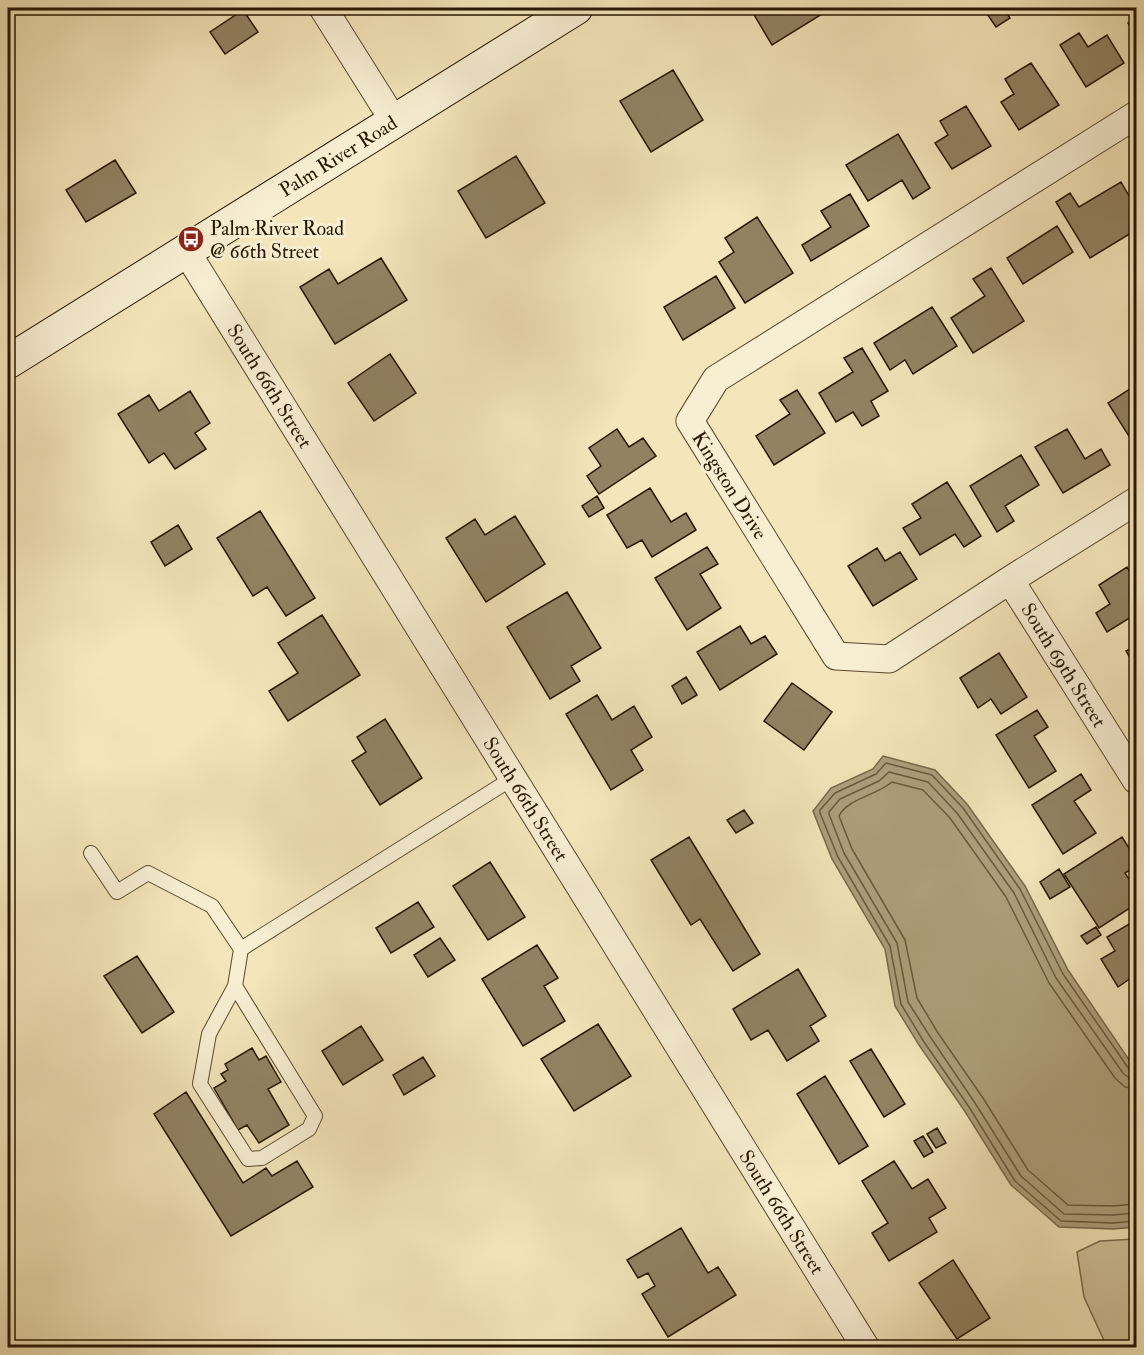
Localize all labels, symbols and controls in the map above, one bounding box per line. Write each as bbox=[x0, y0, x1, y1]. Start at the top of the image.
street label: Palm River Road bbox=[275, 110, 402, 203]
place label: Palm River Road @ 66th Street bbox=[210, 216, 344, 264]
bus stop icon: Palm River Road @ 66th Street bbox=[176, 224, 206, 254]
street label: South 66th Street bbox=[221, 320, 318, 453]
street label: Kingston Drive bbox=[686, 427, 773, 544]
street label: South 69th Street bbox=[1015, 598, 1112, 732]
street label: South 66th Street bbox=[477, 733, 574, 866]
street label: South 66th Street bbox=[733, 1146, 830, 1279]

